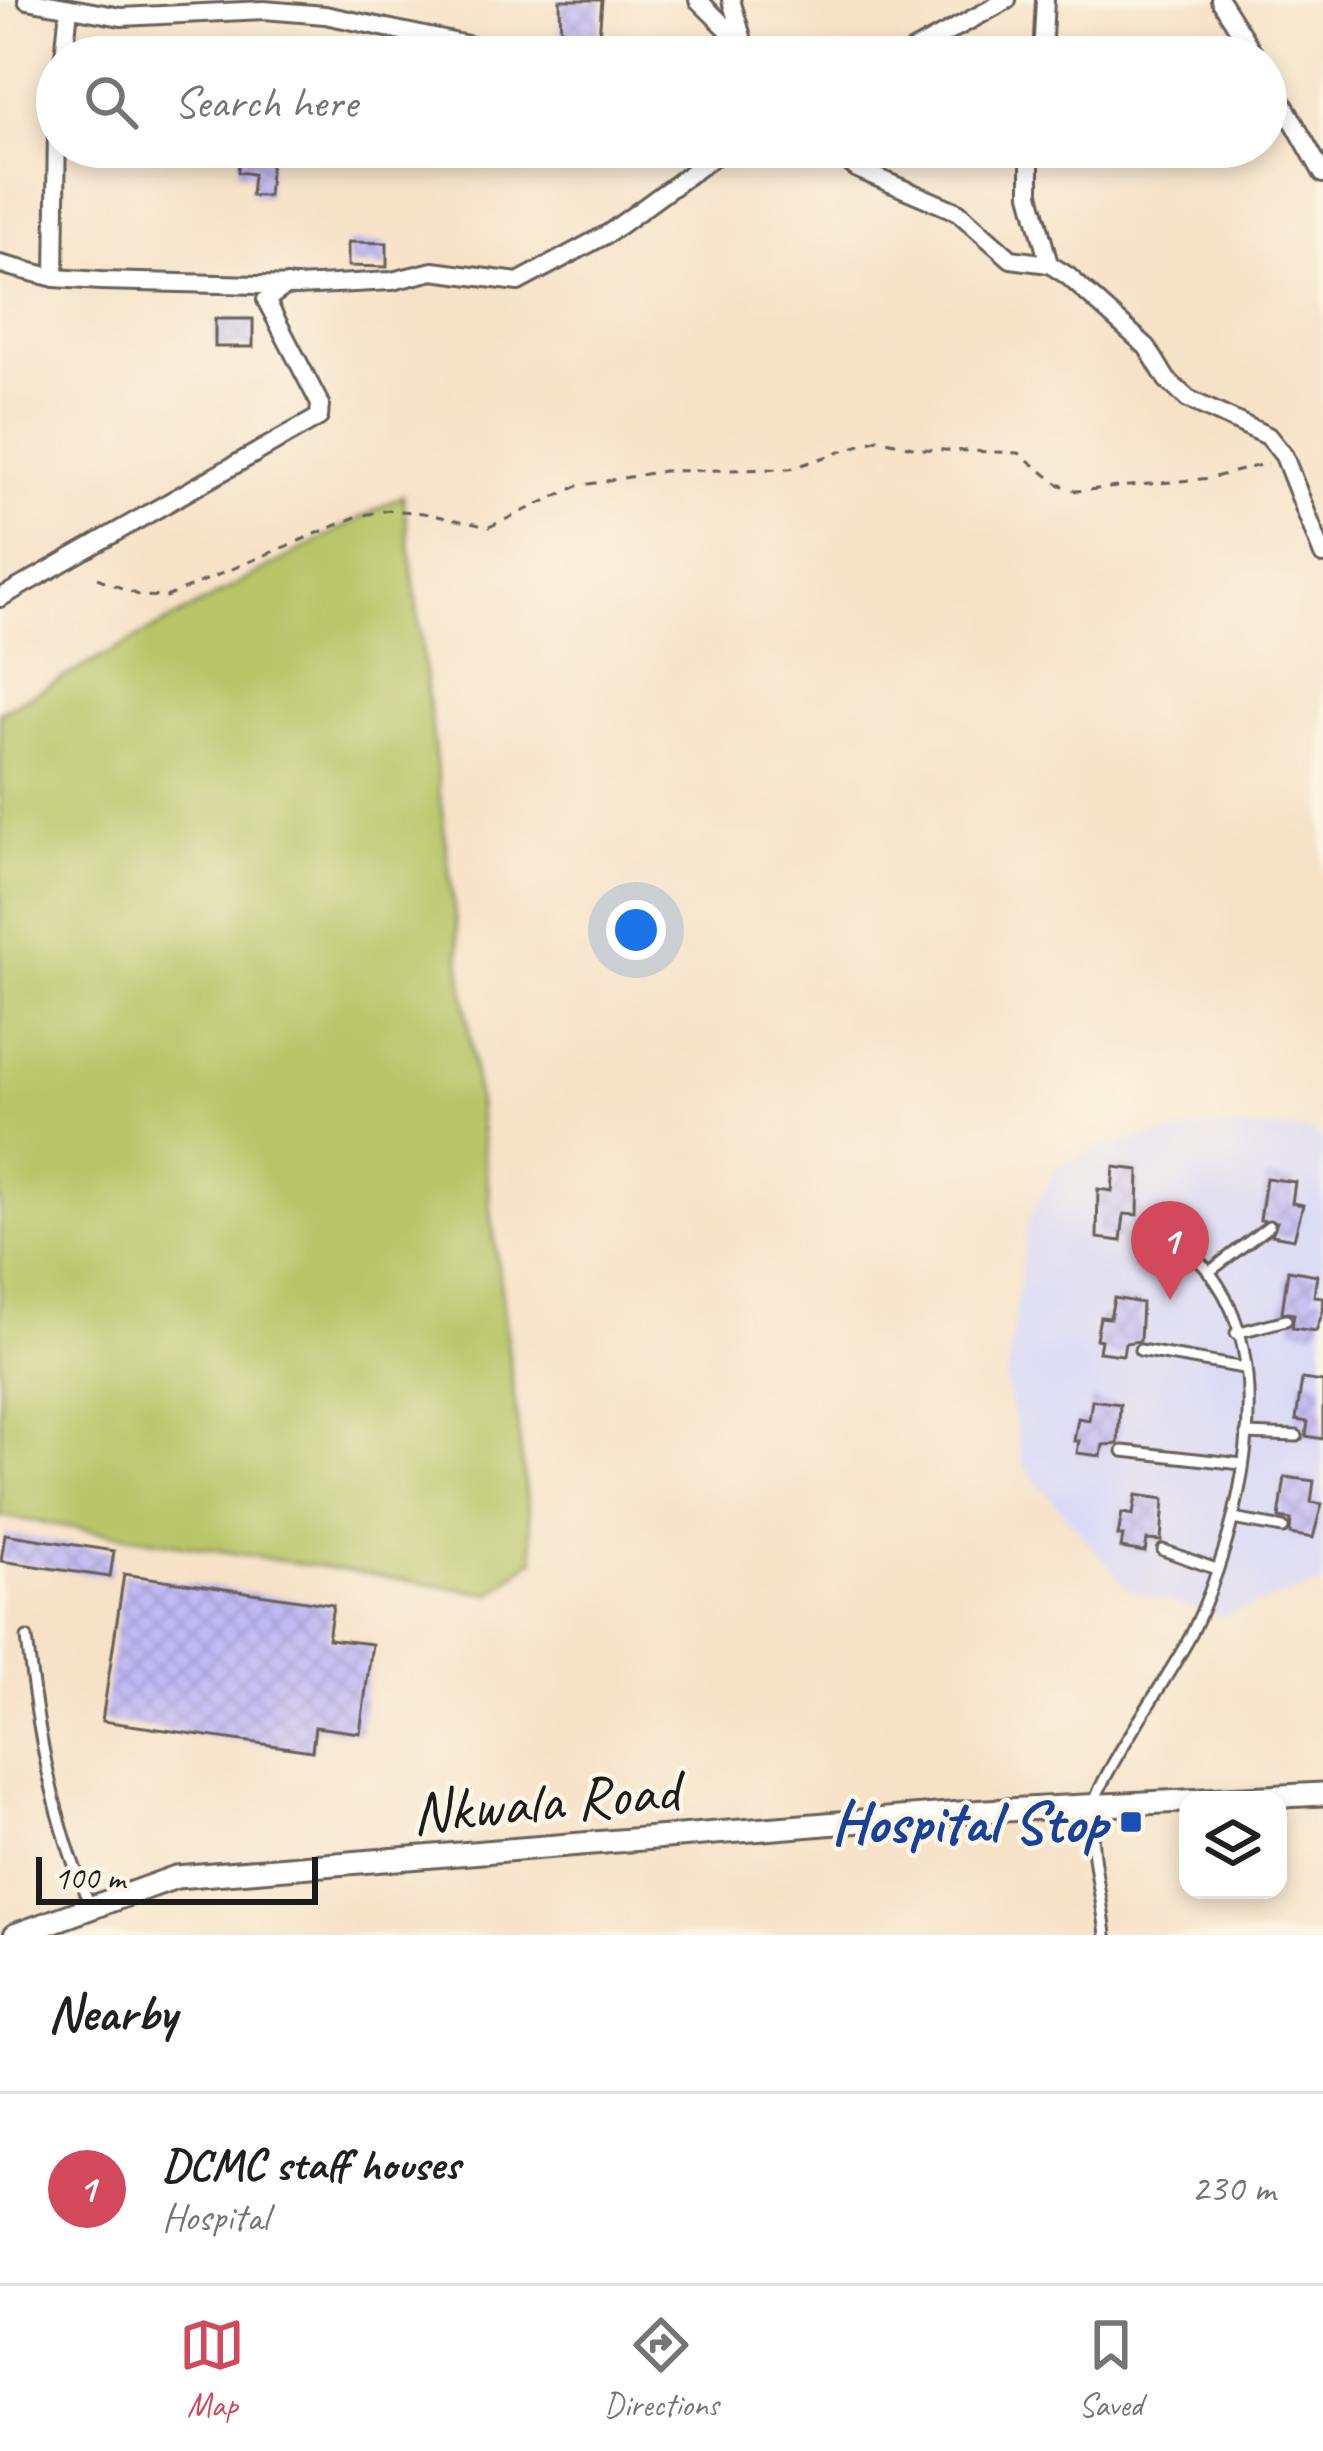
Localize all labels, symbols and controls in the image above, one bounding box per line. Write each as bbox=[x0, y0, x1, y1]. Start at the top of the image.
search box bbox=[36, 36, 1287, 168]
icon: search bbox=[78, 69, 144, 135]
text: Search here bbox=[174, 74, 357, 131]
your location bbox=[606, 900, 666, 960]
pin: 1 bbox=[1131, 1201, 1209, 1300]
street label: Nkwala Road bbox=[408, 1751, 690, 1851]
place label: Hospital Stop bbox=[831, 1784, 1111, 1860]
map controls bbox=[1179, 1791, 1287, 1899]
button: layers bbox=[1179, 1791, 1287, 1899]
marker: Hospital Stop bbox=[1118, 1809, 1144, 1835]
scale bar bbox=[36, 1851, 318, 1904]
text: 100 m bbox=[54, 1857, 125, 1899]
text: Nearby bbox=[48, 1981, 176, 2045]
text: DCMC staff houses bbox=[162, 2136, 460, 2193]
text: 1 bbox=[78, 2164, 96, 2213]
text: 230 m bbox=[1191, 2164, 1275, 2213]
text: Hospital bbox=[162, 2193, 269, 2242]
tab: Map bbox=[179, 2312, 245, 2426]
tab: Directions bbox=[604, 2312, 719, 2426]
tab: Saved bbox=[1078, 2312, 1144, 2426]

